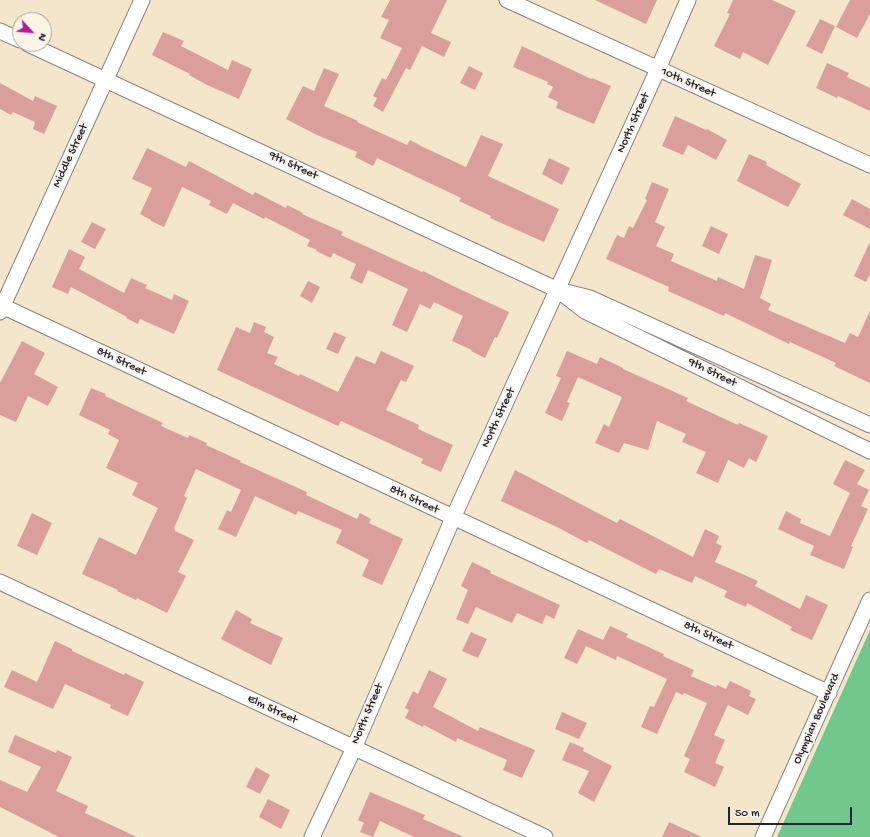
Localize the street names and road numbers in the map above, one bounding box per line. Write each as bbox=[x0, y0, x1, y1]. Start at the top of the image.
street label: 10th Street bbox=[659, 65, 717, 101]
street label: North Street bbox=[614, 91, 654, 155]
street label: Middle Street bbox=[50, 122, 92, 190]
street label: 9th Street bbox=[266, 148, 320, 184]
street label: 8th Street bbox=[94, 344, 148, 380]
street label: 9th Street bbox=[685, 355, 739, 391]
street label: North Street bbox=[479, 386, 519, 450]
street label: 8th Street bbox=[387, 482, 441, 518]
street label: 8th Street bbox=[681, 618, 735, 654]
street label: Olympian Boulevard bbox=[790, 671, 844, 767]
street label: North Street bbox=[349, 682, 387, 746]
street label: Elm Street bbox=[245, 692, 299, 728]

